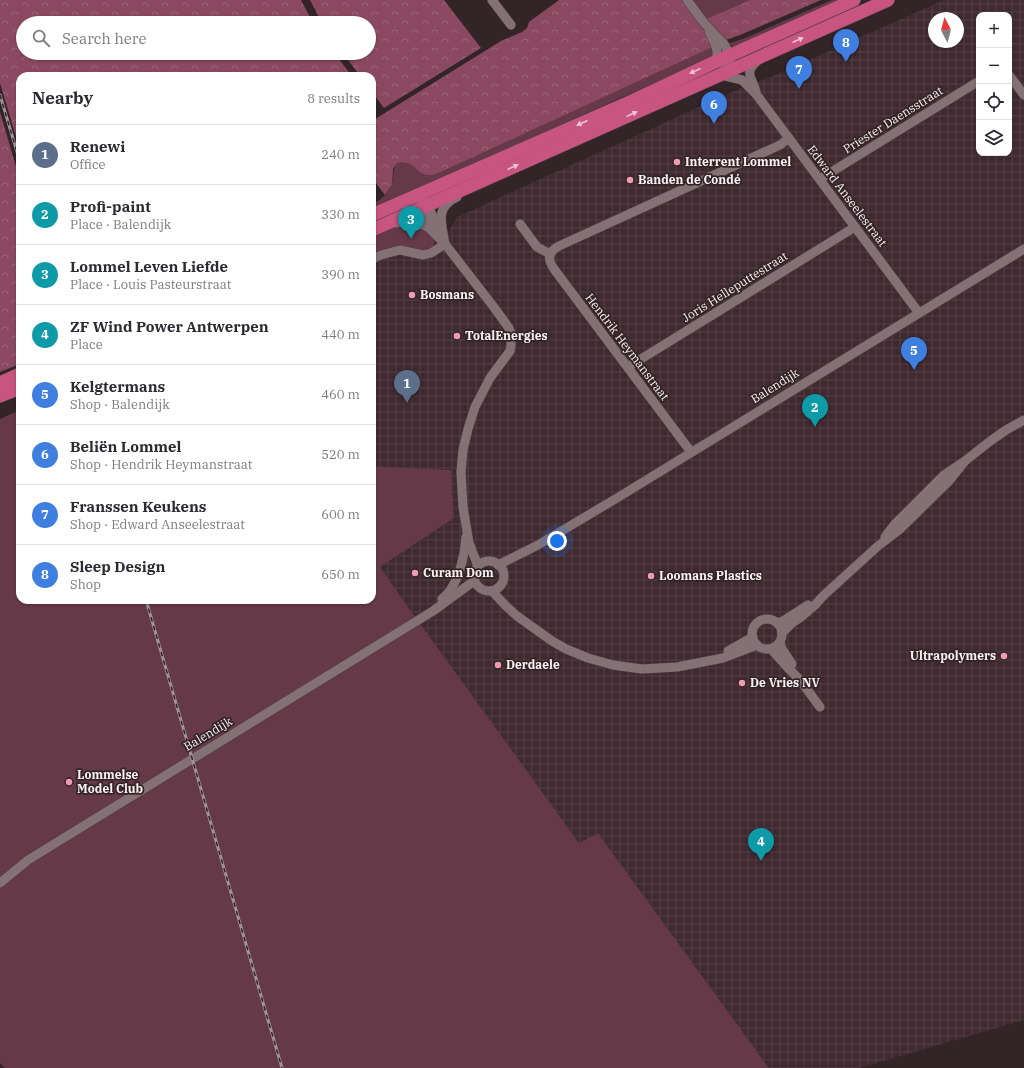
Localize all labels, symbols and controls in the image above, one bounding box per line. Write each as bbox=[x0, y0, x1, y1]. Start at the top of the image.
north arrow bbox=[928, 12, 964, 48]
map controls bbox=[976, 12, 1012, 156]
button: + bbox=[976, 12, 1012, 48]
search box bbox=[16, 16, 376, 60]
icon: search bbox=[30, 27, 52, 49]
text: Search here bbox=[62, 29, 147, 48]
pin: 8 bbox=[833, 29, 859, 62]
one-way arrow bbox=[792, 37, 804, 43]
button: − bbox=[976, 48, 1012, 84]
pin: 7 bbox=[786, 56, 812, 89]
one-way arrow bbox=[689, 68, 700, 74]
street label: Priester Daensstraat bbox=[840, 83, 945, 156]
button: locate bbox=[976, 84, 1012, 120]
text: Nearby bbox=[32, 87, 93, 109]
text: 8 results bbox=[307, 90, 360, 107]
pin: 6 bbox=[701, 91, 727, 124]
one-way arrow bbox=[626, 111, 637, 117]
button: layers bbox=[976, 120, 1012, 156]
one-way arrow bbox=[575, 121, 587, 127]
text: Renewi bbox=[70, 137, 125, 156]
street label: Edward Anseelestraat bbox=[804, 142, 890, 249]
text: 1 bbox=[41, 146, 49, 163]
text: 240 m bbox=[321, 146, 360, 163]
place label: Interrent Lommel bbox=[685, 154, 791, 169]
text: Office bbox=[70, 156, 106, 173]
marker: Interrent Lommel bbox=[672, 157, 682, 167]
one-way arrow bbox=[507, 164, 519, 170]
place label: Banden de Condé bbox=[638, 172, 741, 187]
marker: Banden de Condé bbox=[625, 175, 635, 185]
text: Profi-paint bbox=[70, 197, 151, 216]
text: 2 bbox=[41, 206, 49, 223]
text: 330 m bbox=[321, 206, 360, 223]
pin: 3 bbox=[398, 206, 424, 239]
text: Place · Balendijk bbox=[70, 216, 171, 233]
street label: Joris Helleputtestraat bbox=[679, 248, 790, 325]
text: Lommel Leven Liefde bbox=[70, 257, 228, 276]
text: 3 bbox=[41, 266, 49, 283]
text: 390 m bbox=[321, 266, 360, 283]
text: Place · Louis Pasteurstraat bbox=[70, 276, 231, 293]
place label: Bosmans bbox=[420, 287, 474, 302]
marker: Bosmans bbox=[407, 290, 417, 300]
street label: Hendrik Heymanstraat bbox=[582, 290, 673, 403]
text: ZF Wind Power Antwerpen bbox=[70, 317, 269, 336]
text: 4 bbox=[41, 326, 49, 343]
text: 440 m bbox=[321, 326, 360, 343]
place label: TotalEnergies bbox=[465, 328, 548, 343]
marker: TotalEnergies bbox=[452, 331, 462, 341]
text: Place bbox=[70, 336, 103, 353]
pin: 5 bbox=[901, 337, 927, 370]
street label: Balendijk bbox=[748, 365, 802, 406]
pin: 1 bbox=[394, 370, 420, 403]
text: Kelgtermans bbox=[70, 377, 165, 396]
text: 5 bbox=[41, 386, 49, 403]
text: 460 m bbox=[321, 386, 360, 403]
pin: 2 bbox=[802, 394, 828, 427]
text: Shop · Balendijk bbox=[70, 396, 170, 413]
text: Beliën Lommel bbox=[70, 437, 181, 456]
text: 6 bbox=[41, 446, 49, 463]
text: 520 m bbox=[321, 446, 360, 463]
text: Shop · Hendrik Heymanstraat bbox=[70, 456, 252, 473]
text: Franssen Keukens bbox=[70, 497, 206, 516]
text: 7 bbox=[41, 506, 49, 523]
text: 600 m bbox=[321, 506, 360, 523]
text: Shop · Edward Anseelestraat bbox=[70, 516, 245, 533]
your location bbox=[547, 531, 567, 551]
text: Sleep Design bbox=[70, 557, 165, 576]
place label: Curam Dom bbox=[423, 565, 494, 580]
text: 8 bbox=[41, 566, 49, 583]
text: 650 m bbox=[321, 566, 360, 583]
marker: Curam Dom bbox=[410, 568, 420, 578]
place label: Loomans Plastics bbox=[659, 568, 762, 583]
marker: Loomans Plastics bbox=[646, 571, 656, 581]
text: Shop bbox=[70, 576, 101, 593]
place label: Ultrapolymers bbox=[910, 648, 996, 663]
marker: Ultrapolymers bbox=[999, 651, 1009, 661]
place label: Derdaele bbox=[506, 657, 560, 672]
marker: Derdaele bbox=[493, 660, 503, 670]
place label: De Vries NV bbox=[750, 675, 820, 690]
marker: De Vries NV bbox=[737, 678, 747, 688]
street label: Balendijk bbox=[181, 713, 235, 754]
place label: Lommelse Model Club bbox=[77, 767, 144, 796]
marker: Lommelse Model Club bbox=[64, 777, 74, 787]
pin: 4 bbox=[748, 828, 774, 861]

